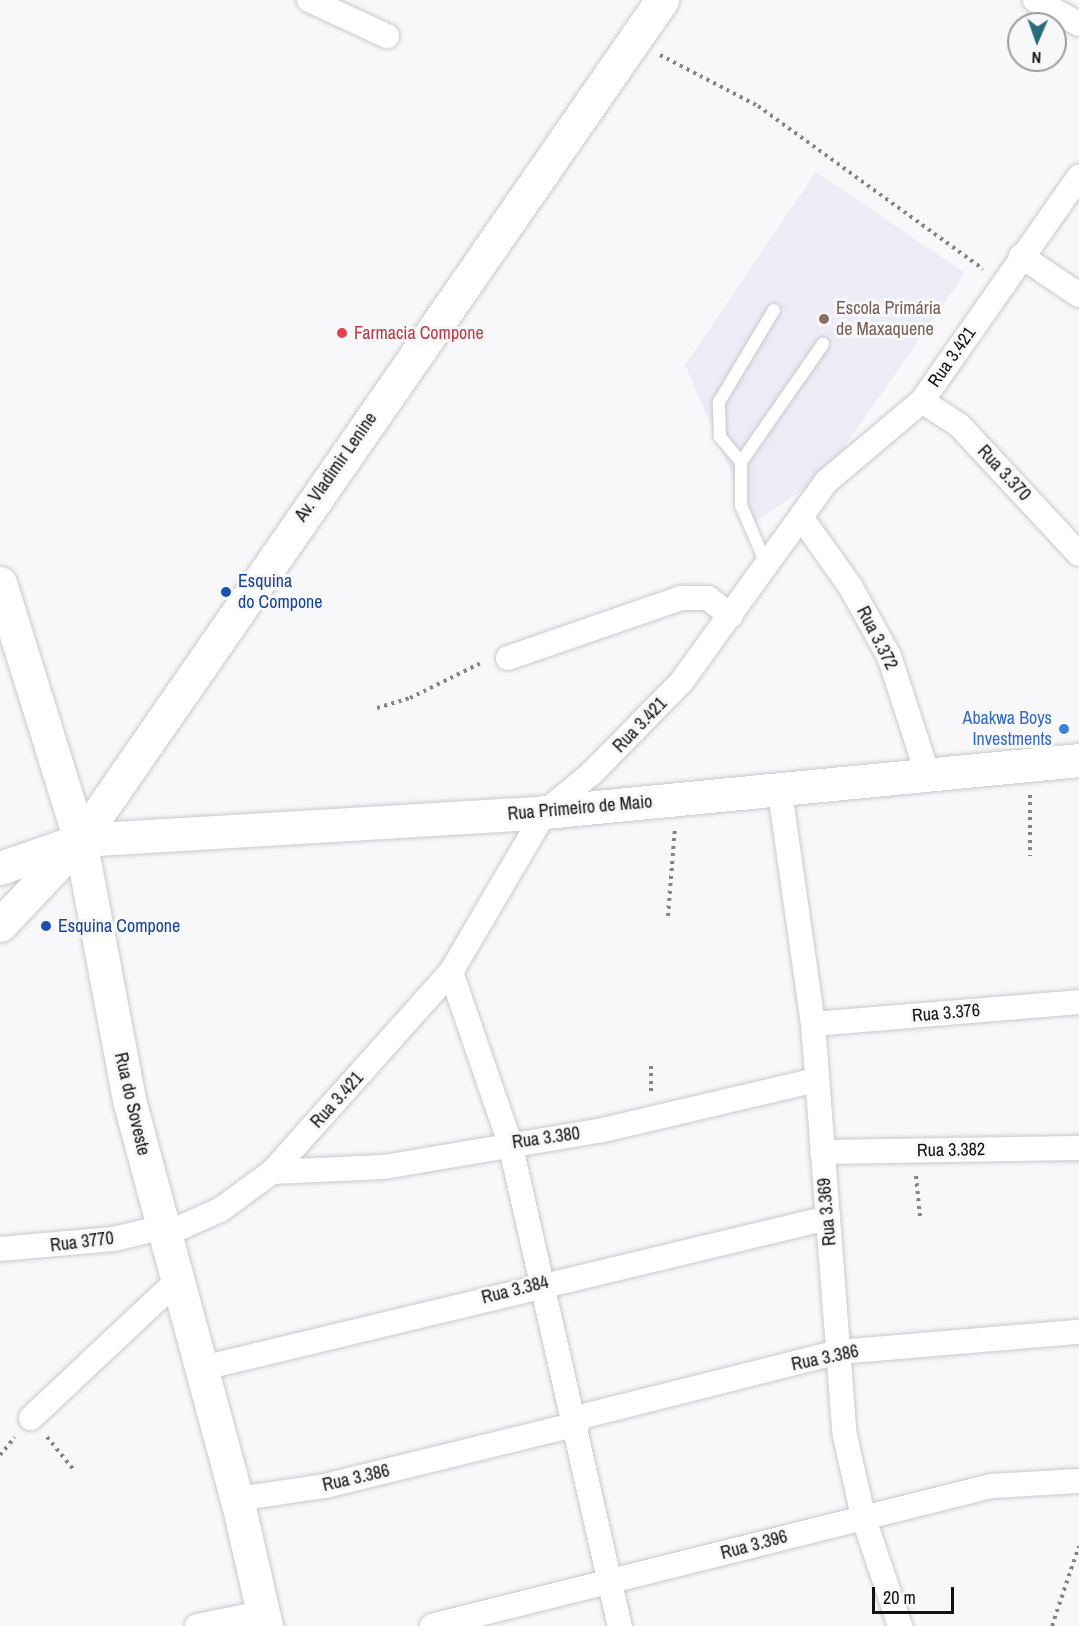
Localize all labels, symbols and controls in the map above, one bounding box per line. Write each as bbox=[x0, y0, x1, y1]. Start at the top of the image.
north arrow bbox=[1007, 12, 1067, 72]
text: N bbox=[1031, 47, 1042, 69]
place label: Escola Primária de Maxaquene bbox=[836, 298, 941, 340]
marker: Escola Primária de Maxaquene bbox=[817, 312, 831, 326]
place label: Farmacia Compone bbox=[354, 322, 484, 344]
street label: Rua 3.421 bbox=[924, 323, 980, 391]
marker: Farmacia Compone bbox=[335, 326, 349, 340]
street label: Av. Vladimir Lenine bbox=[290, 408, 382, 526]
street label: Rua 3.370 bbox=[973, 441, 1035, 505]
place label: Esquina do Compone bbox=[238, 571, 323, 614]
marker: Esquina do Compone bbox=[219, 585, 233, 599]
street label: Rua 3.372 bbox=[852, 603, 902, 673]
street label: Rua 3.421 bbox=[609, 693, 671, 757]
place label: Abakwa Boys Investments bbox=[963, 708, 1052, 750]
marker: Abakwa Boys Investments bbox=[1057, 722, 1071, 736]
street label: Rua Primeiro de Maio bbox=[507, 791, 653, 825]
place label: Esquina Compone bbox=[58, 915, 180, 937]
marker: Esquina Compone bbox=[39, 919, 53, 933]
street label: Rua 3.376 bbox=[911, 999, 981, 1027]
street label: Rua do Soveste bbox=[110, 1050, 154, 1158]
street label: Rua 3.421 bbox=[306, 1067, 368, 1133]
street label: Rua 3.380 bbox=[511, 1123, 581, 1153]
street label: Rua 3.382 bbox=[917, 1139, 985, 1161]
street label: Rua 3.369 bbox=[813, 1177, 841, 1247]
street label: Rua 3770 bbox=[49, 1227, 115, 1257]
street label: Rua 3.384 bbox=[479, 1271, 551, 1309]
street label: Rua 3.386 bbox=[789, 1340, 861, 1376]
street label: Rua 3.386 bbox=[320, 1460, 392, 1496]
street label: Rua 3.396 bbox=[718, 1526, 790, 1564]
scale bar bbox=[875, 1575, 958, 1613]
text: 20 m bbox=[883, 1585, 916, 1610]

